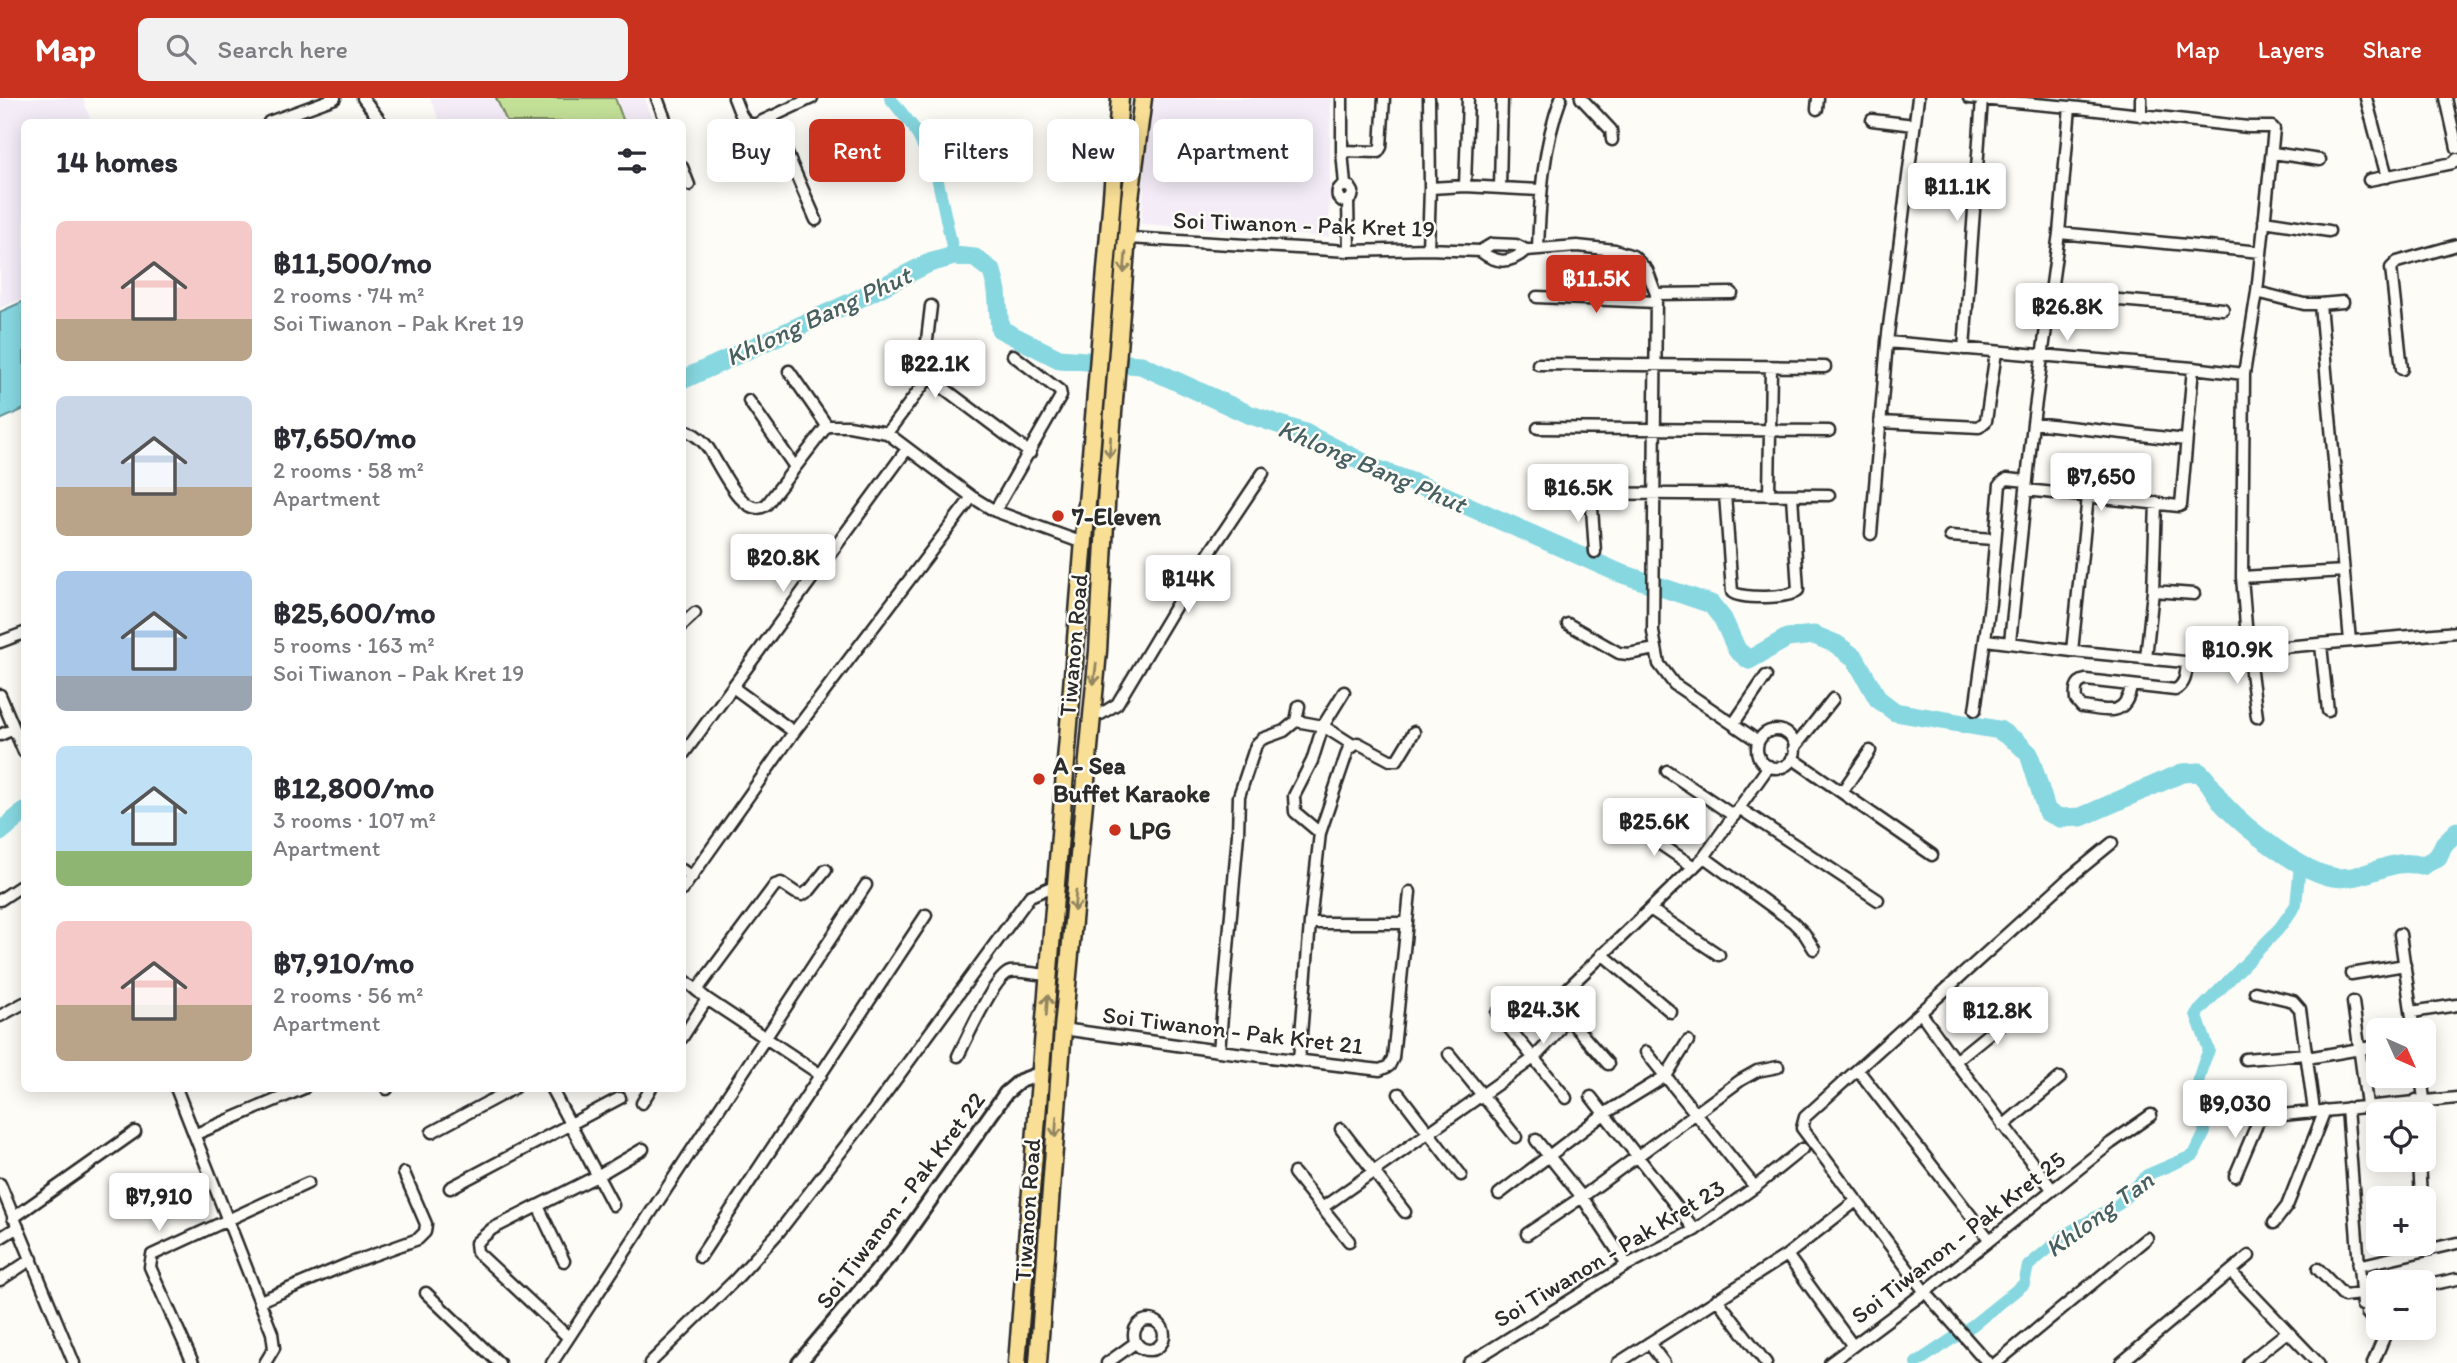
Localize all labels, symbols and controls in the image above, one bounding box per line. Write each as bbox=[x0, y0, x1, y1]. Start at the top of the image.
search box bbox=[138, 18, 628, 81]
text: Map bbox=[35, 30, 96, 69]
icon: search bbox=[162, 30, 200, 68]
text: Search here bbox=[218, 33, 348, 65]
text: Map bbox=[2176, 35, 2220, 64]
text: Layers bbox=[2258, 35, 2325, 64]
text: Share bbox=[2363, 35, 2422, 64]
chip: Buy bbox=[707, 119, 795, 182]
chip: Rent bbox=[809, 119, 905, 182]
chip: Filters bbox=[919, 119, 1033, 182]
chip: New bbox=[1047, 119, 1139, 182]
chip: Apartment bbox=[1153, 119, 1313, 182]
icon: filters bbox=[613, 142, 651, 180]
text: 14 homes bbox=[56, 143, 178, 180]
pin: ฿11.1K bbox=[1900, 164, 2014, 223]
text: ฿11.1K bbox=[1924, 172, 1990, 200]
street label: Soi Tiwanon - Pak Kret 19 bbox=[1172, 205, 1436, 243]
text: ฿11,500/mo bbox=[273, 244, 432, 281]
icon: home bbox=[112, 249, 196, 333]
one-way arrow bbox=[1118, 251, 1131, 274]
pin: ฿11.5K bbox=[1539, 256, 1653, 315]
water label: Khlong Bang Phut bbox=[720, 258, 918, 373]
text: ฿11.5K bbox=[1562, 264, 1630, 292]
text: 2 rooms · 74 m² bbox=[273, 281, 425, 309]
pin: ฿26.8K bbox=[2010, 284, 2124, 343]
text: ฿26.8K bbox=[2031, 292, 2103, 320]
text: Soi Tiwanon - Pak Kret 19 bbox=[273, 309, 524, 337]
pin: ฿22.1K bbox=[878, 341, 992, 400]
text: ฿22.1K bbox=[900, 349, 970, 377]
water label: Khlong Bang Phut bbox=[1273, 412, 1473, 521]
text: ฿7,650/mo bbox=[273, 419, 416, 456]
icon: home bbox=[112, 424, 196, 508]
one-way arrow bbox=[1103, 435, 1116, 458]
pin: ฿7,650 bbox=[2044, 454, 2158, 513]
text: 2 rooms · 58 m² bbox=[273, 456, 424, 484]
text: ฿7,650 bbox=[2066, 462, 2136, 490]
pin: ฿16.5K bbox=[1521, 464, 1635, 524]
text: ฿16.5K bbox=[1543, 473, 1613, 501]
text: Apartment bbox=[273, 484, 380, 512]
place label: 7-Eleven bbox=[1071, 502, 1162, 531]
marker: 7-Eleven bbox=[1050, 508, 1066, 524]
pin: ฿20.8K bbox=[726, 534, 840, 594]
text: ฿20.8K bbox=[746, 543, 820, 571]
pin: ฿14K bbox=[1147, 556, 1229, 615]
text: ฿14K bbox=[1161, 564, 1215, 592]
street label: Tiwanon Road bbox=[1052, 572, 1094, 718]
text: ฿25,600/mo bbox=[273, 594, 436, 631]
icon: home bbox=[112, 599, 196, 683]
pin: ฿10.9K bbox=[2180, 626, 2294, 686]
text: 5 rooms · 163 m² bbox=[273, 631, 435, 659]
text: ฿10.9K bbox=[2201, 635, 2273, 663]
text: Soi Tiwanon - Pak Kret 19 bbox=[273, 659, 524, 687]
one-way arrow bbox=[1088, 662, 1101, 685]
place label: A - Sea Buffet Karaoke bbox=[1052, 751, 1210, 808]
text: ฿12,800/mo bbox=[273, 769, 434, 806]
marker: A - Sea Buffet Karaoke bbox=[1031, 771, 1047, 787]
icon: home bbox=[112, 774, 196, 858]
pin: ฿25.6K bbox=[1597, 798, 1711, 858]
text: 3 rooms · 107 m² bbox=[273, 806, 436, 834]
text: ฿25.6K bbox=[1619, 807, 1689, 835]
place label: LPG bbox=[1129, 816, 1171, 845]
marker: LPG bbox=[1107, 822, 1123, 838]
text: Apartment bbox=[273, 834, 380, 862]
one-way arrow bbox=[1068, 889, 1081, 911]
text: ฿7,910/mo bbox=[273, 944, 414, 981]
icon: home bbox=[112, 949, 196, 1033]
text: 2 rooms · 56 m² bbox=[273, 981, 424, 1009]
pin: ฿24.3K bbox=[1486, 986, 1600, 1046]
pin: ฿12.8K bbox=[1940, 988, 2054, 1047]
one-way arrow bbox=[1040, 994, 1053, 1017]
text: ฿24.3K bbox=[1507, 995, 1579, 1023]
text: ฿12.8K bbox=[1962, 996, 2032, 1024]
street label: Soi Tiwanon - Pak Kret 21 bbox=[1101, 1000, 1365, 1060]
text: Apartment bbox=[273, 1009, 380, 1037]
north arrow bbox=[2366, 1018, 2436, 1088]
map controls bbox=[2366, 1018, 2436, 1340]
pin: ฿9,030 bbox=[2178, 1080, 2292, 1140]
street label: Soi Tiwanon - Pak Kret 22 bbox=[809, 1086, 991, 1314]
text: ฿9,030 bbox=[2199, 1089, 2271, 1117]
button: locate bbox=[2366, 1102, 2436, 1172]
one-way arrow bbox=[1049, 1115, 1062, 1138]
street label: Tiwanon Road bbox=[1008, 1137, 1046, 1283]
street label: Soi Tiwanon - Pak Kret 25 bbox=[1845, 1144, 2071, 1330]
water label: Khlong Tan bbox=[2038, 1164, 2160, 1264]
street label: Soi Tiwanon - Pak Kret 23 bbox=[1488, 1173, 1730, 1333]
pin: ฿7,910 bbox=[102, 1174, 216, 1233]
text: ฿7,910 bbox=[125, 1182, 193, 1210]
button: + bbox=[2366, 1186, 2436, 1256]
button: − bbox=[2366, 1270, 2436, 1340]

